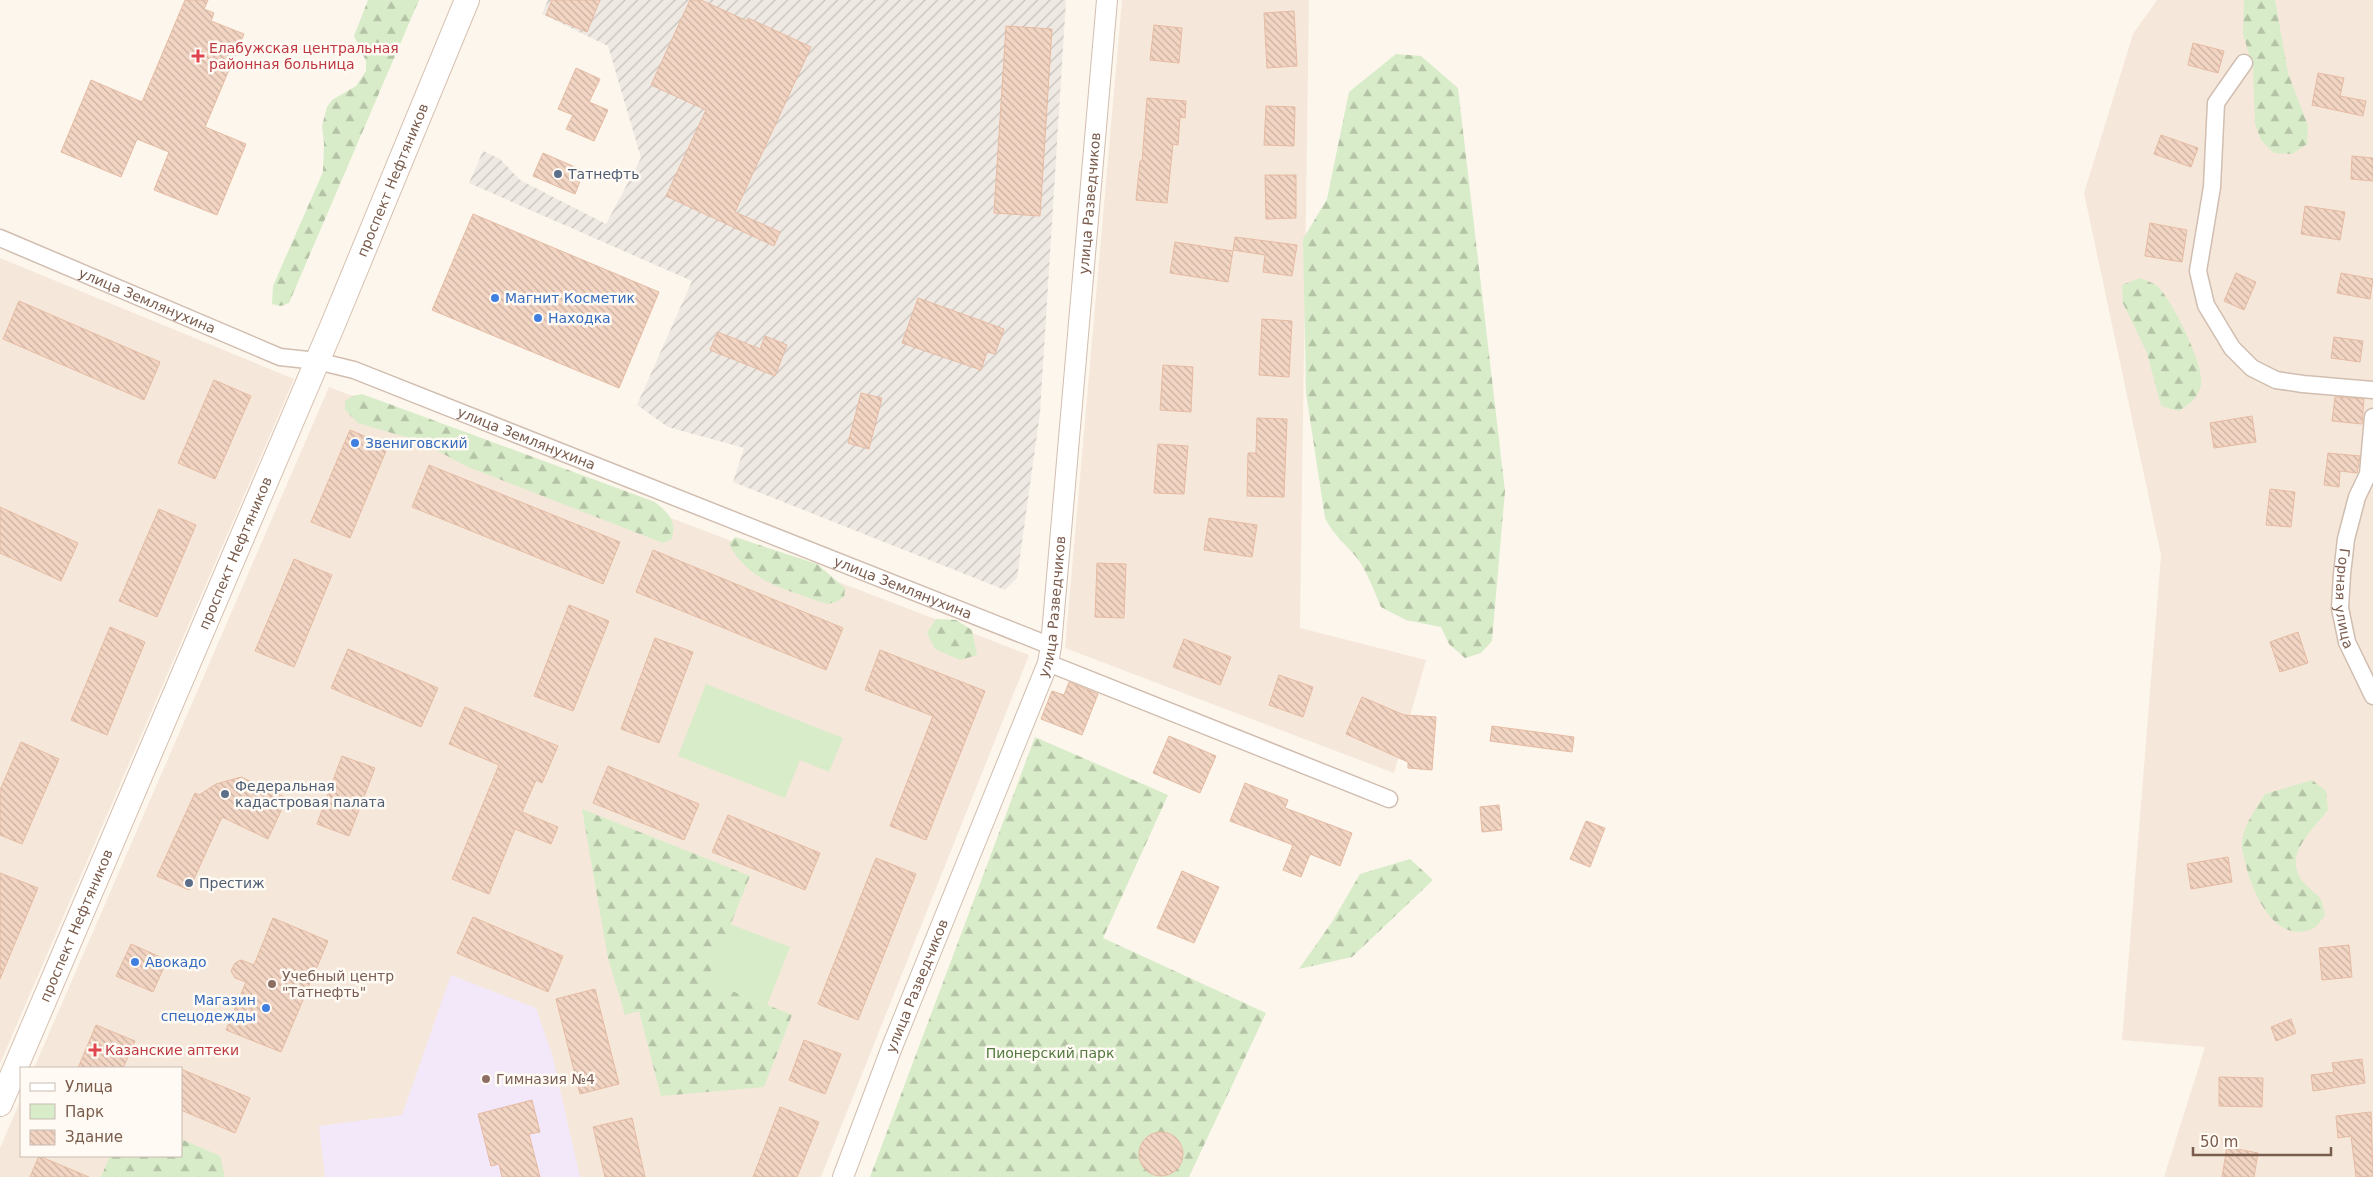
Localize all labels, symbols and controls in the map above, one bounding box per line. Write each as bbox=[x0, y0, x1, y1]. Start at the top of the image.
place label: Елабужская центральная районная больница bbox=[209, 40, 399, 72]
marker: Елабужская центральная районная больница bbox=[191, 49, 205, 63]
street label: проспект Нефтяников bbox=[354, 101, 431, 259]
street label: улица Разведчиков bbox=[1075, 132, 1104, 275]
place label: Татнефть bbox=[567, 166, 639, 182]
marker: Татнефть bbox=[552, 168, 564, 180]
street label: улица Землянухина bbox=[76, 264, 218, 337]
place label: Магнит Косметик bbox=[505, 290, 635, 306]
marker: Магнит Косметик bbox=[489, 292, 501, 304]
place label: Находка bbox=[548, 310, 611, 326]
marker: Находка bbox=[532, 312, 544, 324]
street label: улица Землянухина bbox=[455, 404, 598, 473]
place label: Звениговский bbox=[365, 435, 468, 451]
marker: Звениговский bbox=[349, 437, 361, 449]
street label: проспект Нефтяников bbox=[196, 474, 275, 632]
street label: улица Разведчиков bbox=[1035, 535, 1069, 680]
street label: Горная улица bbox=[2331, 547, 2357, 651]
street label: улица Землянухина bbox=[832, 553, 974, 622]
place label: Федеральная кадастровая палата bbox=[235, 778, 385, 810]
marker: Федеральная кадастровая палата bbox=[219, 788, 231, 800]
street label: проспект Нефтяников bbox=[37, 847, 116, 1004]
place label: Престиж bbox=[199, 875, 265, 891]
marker: Престиж bbox=[183, 877, 195, 889]
street label: улица Разведчиков bbox=[883, 917, 951, 1055]
place label: Авокадо bbox=[145, 954, 207, 970]
marker: Авокадо bbox=[129, 956, 141, 968]
place label: Учебный центр "Татнефть" bbox=[282, 968, 394, 1000]
marker: Учебный центр "Татнефть" bbox=[266, 978, 278, 990]
place label: Магазин спецодежды bbox=[161, 992, 256, 1024]
marker: Магазин спецодежды bbox=[260, 1002, 272, 1014]
place label: Казанские аптеки bbox=[105, 1042, 239, 1058]
marker: Казанские аптеки bbox=[89, 1044, 101, 1056]
park label: Пионерский парк bbox=[986, 1045, 1114, 1061]
legend bbox=[20, 1067, 182, 1157]
place label: Гимназия №4 bbox=[496, 1071, 595, 1087]
marker: Гимназия №4 bbox=[480, 1073, 492, 1085]
text: Улица bbox=[65, 1078, 113, 1096]
text: Парк bbox=[65, 1103, 104, 1121]
scale bar bbox=[2193, 1124, 2330, 1156]
text: Здание bbox=[65, 1128, 123, 1146]
text: 50 m bbox=[2200, 1133, 2238, 1151]

